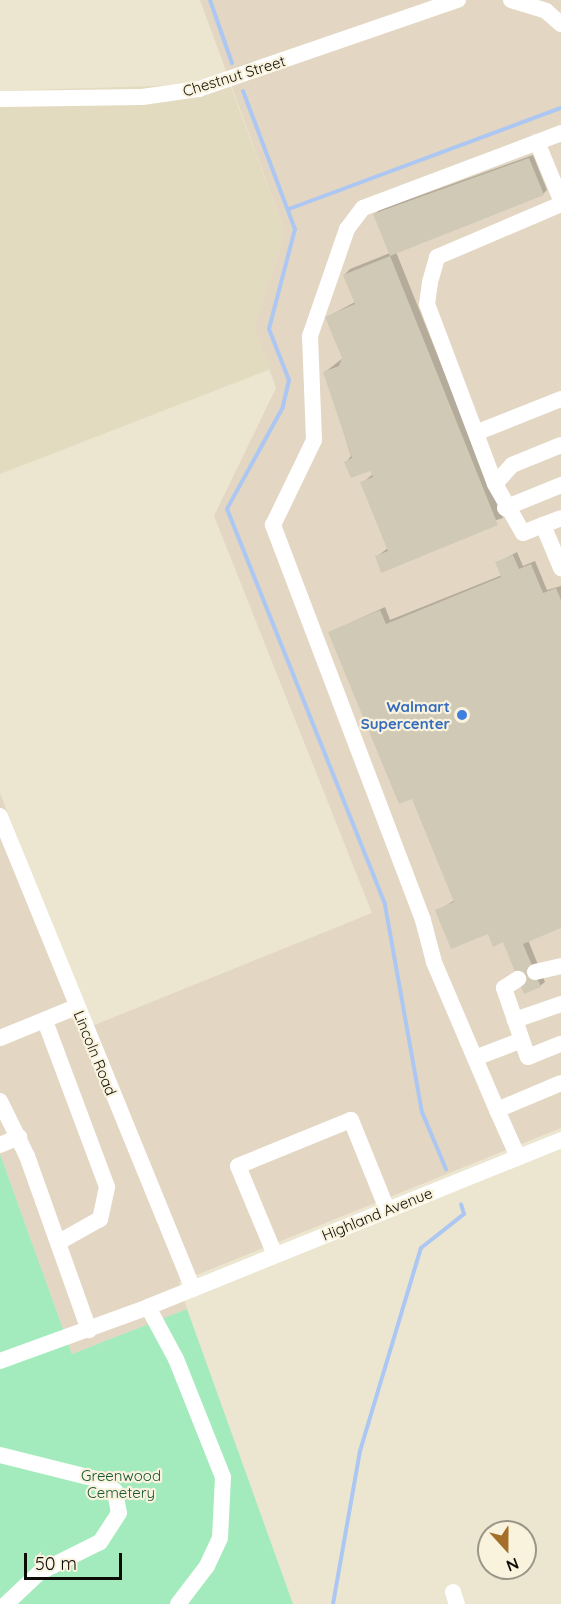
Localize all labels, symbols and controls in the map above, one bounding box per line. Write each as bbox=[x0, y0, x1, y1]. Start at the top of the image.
street label: Chestnut Street bbox=[181, 52, 287, 100]
place label: Walmart Supercenter bbox=[361, 697, 450, 732]
marker: Walmart Supercenter bbox=[455, 708, 469, 722]
street label: Lincoln Road bbox=[70, 1008, 120, 1098]
street label: Highland Avenue bbox=[319, 1184, 435, 1244]
park label: Greenwood Cemetery bbox=[81, 1466, 161, 1501]
north arrow bbox=[477, 1520, 537, 1580]
scale bar bbox=[27, 1541, 124, 1579]
text: 50 m bbox=[35, 1552, 77, 1575]
text: N bbox=[504, 1553, 522, 1576]

